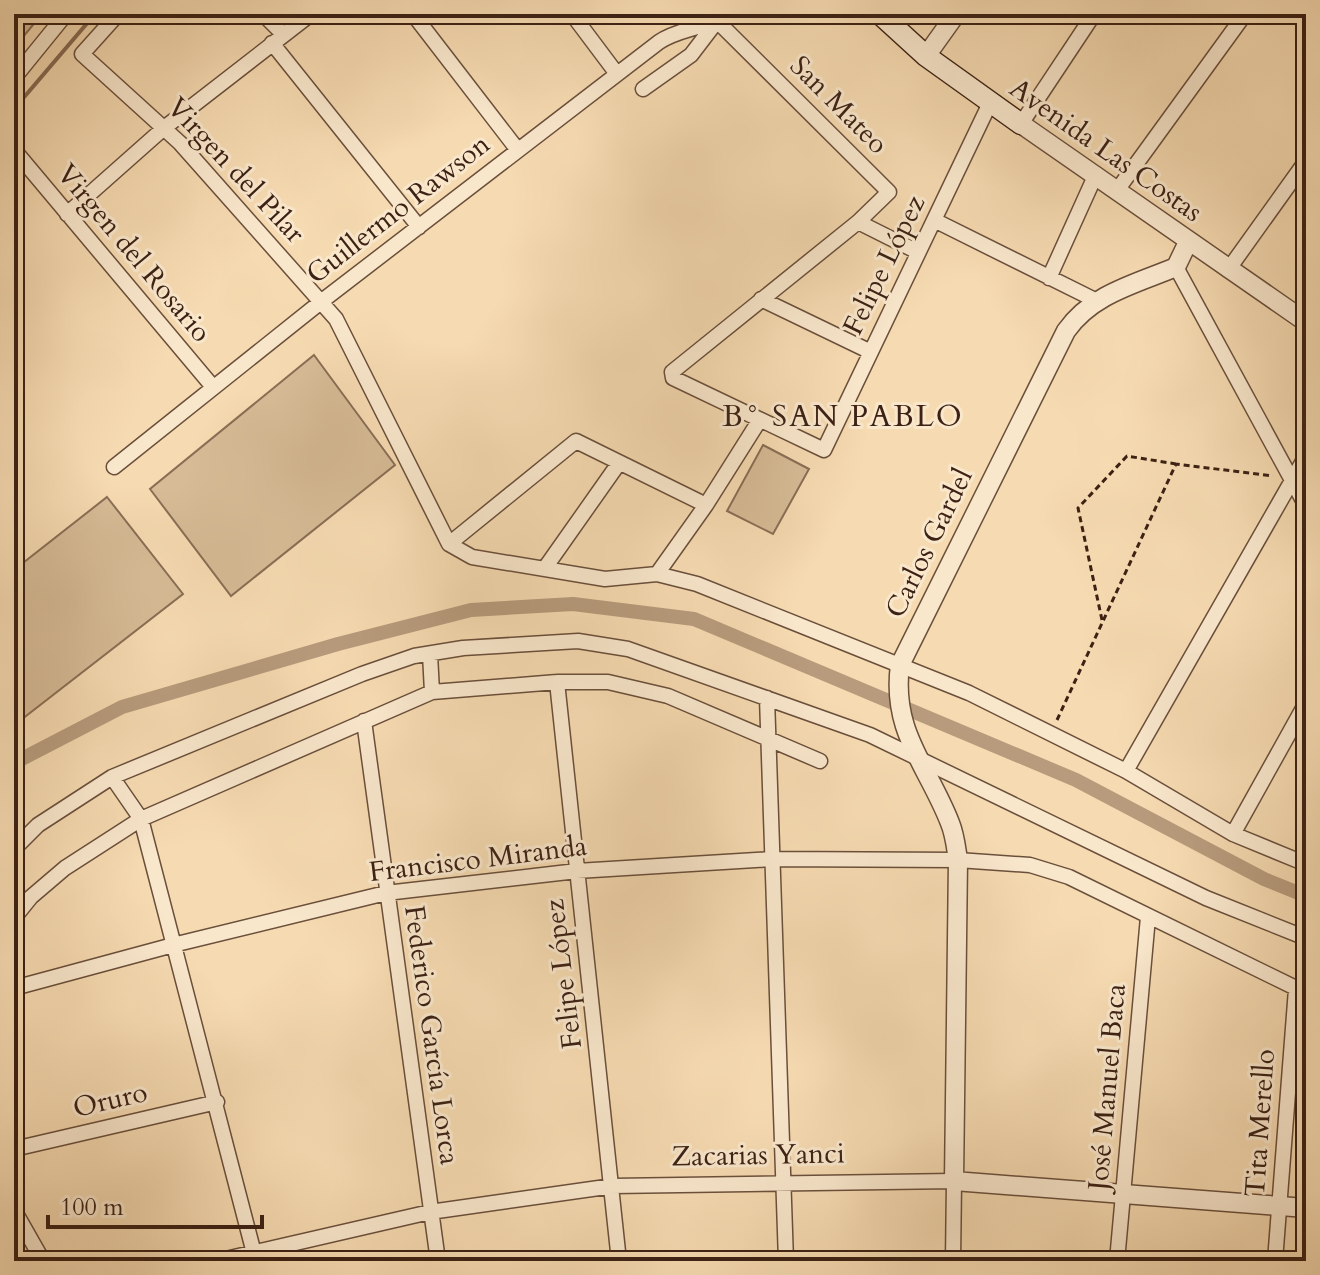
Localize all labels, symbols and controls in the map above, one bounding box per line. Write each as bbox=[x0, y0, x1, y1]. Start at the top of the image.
street label: San Mateo bbox=[781, 47, 897, 163]
street label: Avenida Las Costas bbox=[1002, 69, 1210, 231]
street label: Virgen del Pilar bbox=[158, 89, 314, 252]
street label: Guillermo Rawson bbox=[298, 125, 498, 293]
street label: Virgen del Rosario bbox=[48, 156, 220, 350]
street label: Felipe López bbox=[834, 188, 934, 341]
district label: B° SAN PABLO bbox=[722, 396, 964, 437]
street label: Carlos Gardel bbox=[876, 462, 982, 624]
street label: Francisco Miranda bbox=[367, 827, 589, 891]
street label: Felipe López bbox=[535, 896, 591, 1051]
street label: Federico García Lorca bbox=[395, 903, 469, 1167]
street label: José Manuel Baca bbox=[1079, 982, 1135, 1196]
street label: Tita Merello bbox=[1236, 1048, 1284, 1198]
street label: Oruro bbox=[69, 1073, 151, 1127]
street label: Zacarias Yanci bbox=[671, 1134, 845, 1176]
scale bar bbox=[48, 1179, 262, 1229]
text: 100 m bbox=[60, 1191, 124, 1224]

